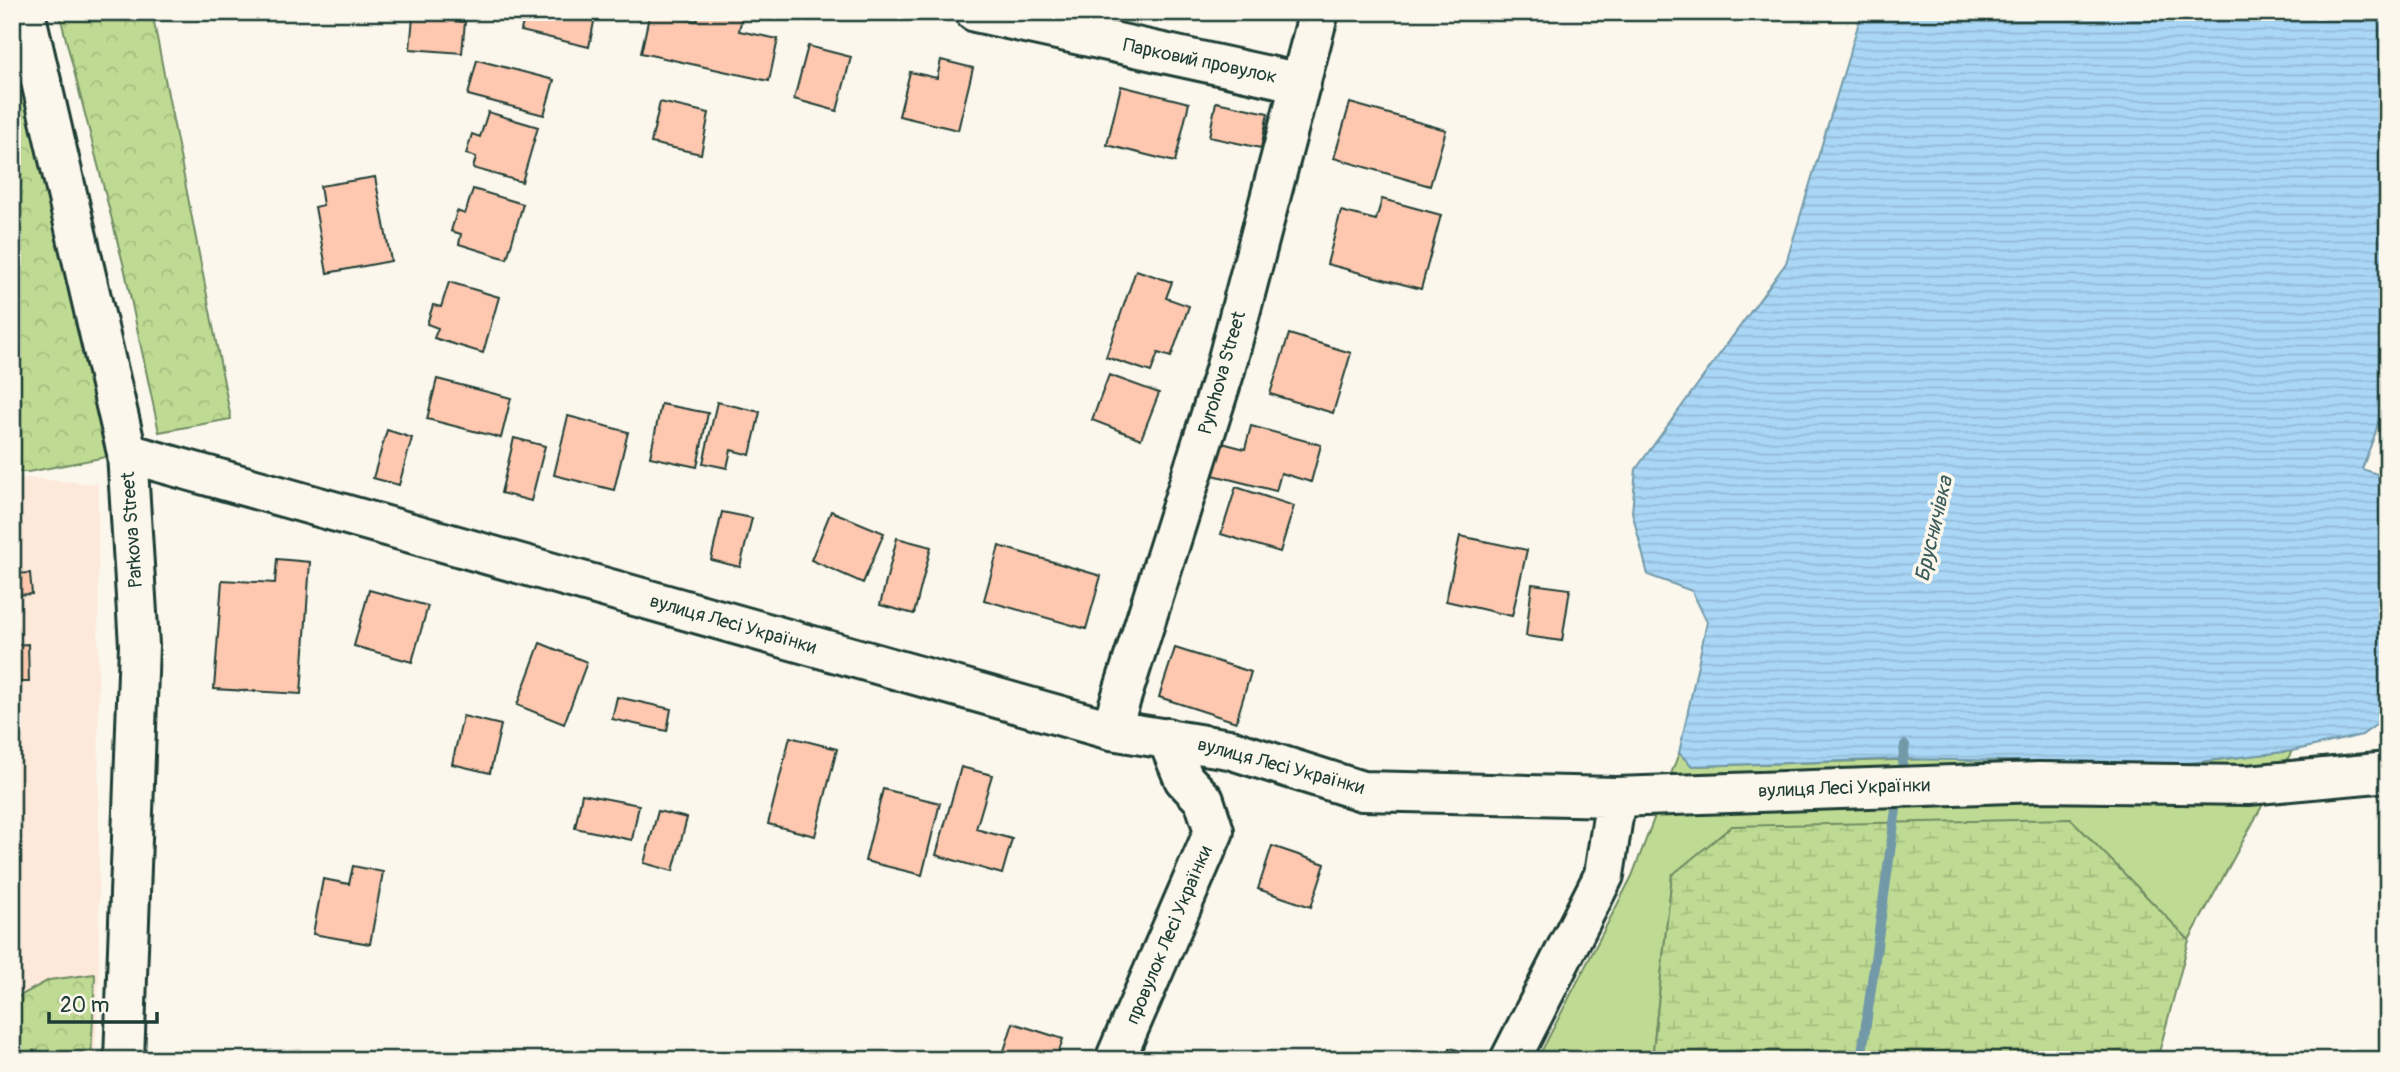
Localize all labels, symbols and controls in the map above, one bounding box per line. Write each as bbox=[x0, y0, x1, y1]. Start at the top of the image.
street label: Парковий провулок bbox=[1121, 33, 1279, 89]
street label: Pyrohova Street bbox=[1193, 308, 1251, 438]
street label: Parkova Street bbox=[116, 471, 148, 589]
water label: Брусничівка bbox=[1909, 473, 1959, 584]
street label: вулиця Лесі Українки bbox=[647, 589, 819, 659]
street label: вулиця Лесі Українки bbox=[1195, 732, 1368, 800]
street label: вулиця Лесі Українки bbox=[1758, 773, 1931, 803]
street label: провулок Лесі Українки bbox=[1121, 842, 1218, 1028]
scale bar bbox=[49, 981, 158, 1025]
text: 20 m bbox=[60, 992, 109, 1019]

